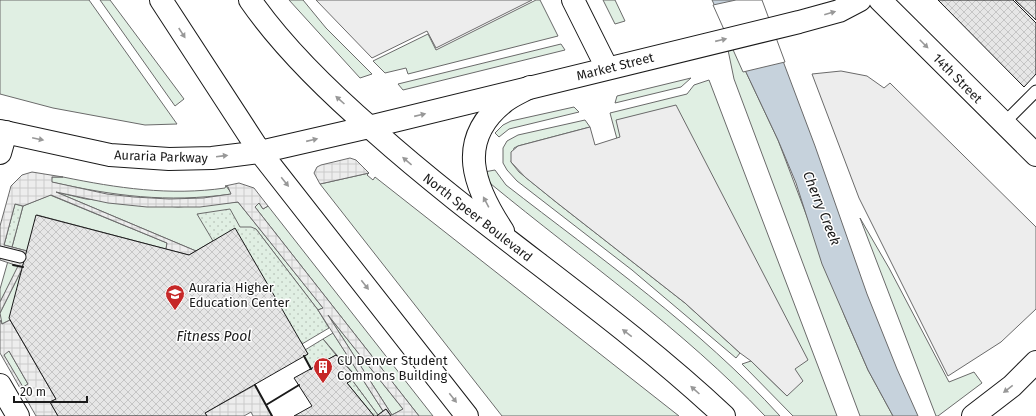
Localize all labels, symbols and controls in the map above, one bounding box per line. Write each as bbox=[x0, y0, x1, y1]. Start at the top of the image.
one-way arrow bbox=[825, 10, 837, 16]
one-way arrow bbox=[178, 27, 186, 38]
one-way arrow bbox=[715, 37, 727, 43]
one-way arrow bbox=[919, 39, 929, 49]
street label: Market Street bbox=[575, 50, 656, 83]
street label: 14th Street bbox=[930, 51, 986, 106]
one-way arrow bbox=[335, 95, 345, 105]
one-way arrow bbox=[414, 111, 426, 117]
one-way arrow bbox=[305, 136, 318, 142]
one-way arrow bbox=[32, 137, 44, 143]
street label: Auraria Parkway bbox=[114, 147, 209, 166]
one-way arrow bbox=[216, 153, 228, 160]
one-way arrow bbox=[402, 156, 413, 165]
water label: Cherry Creek bbox=[799, 169, 844, 248]
street label: North Speer Boulevard bbox=[420, 170, 535, 265]
one-way arrow bbox=[280, 177, 289, 188]
one-way arrow bbox=[483, 196, 489, 208]
one-way arrow bbox=[360, 279, 369, 290]
place label: Auraria Higher Education Center bbox=[189, 280, 290, 310]
school or university icon: Auraria Higher Education Center bbox=[164, 283, 186, 311]
water label: Fitness Pool bbox=[177, 328, 251, 345]
one-way arrow bbox=[622, 329, 632, 337]
place label: CU Denver Student Commons Building bbox=[337, 353, 448, 383]
building icon: CU Denver Student Commons Building bbox=[312, 356, 334, 384]
scale bar bbox=[14, 378, 87, 404]
text: 20 m bbox=[20, 385, 46, 399]
one-way arrow bbox=[690, 385, 700, 394]
one-way arrow bbox=[1002, 385, 1013, 394]
one-way arrow bbox=[449, 393, 457, 404]

